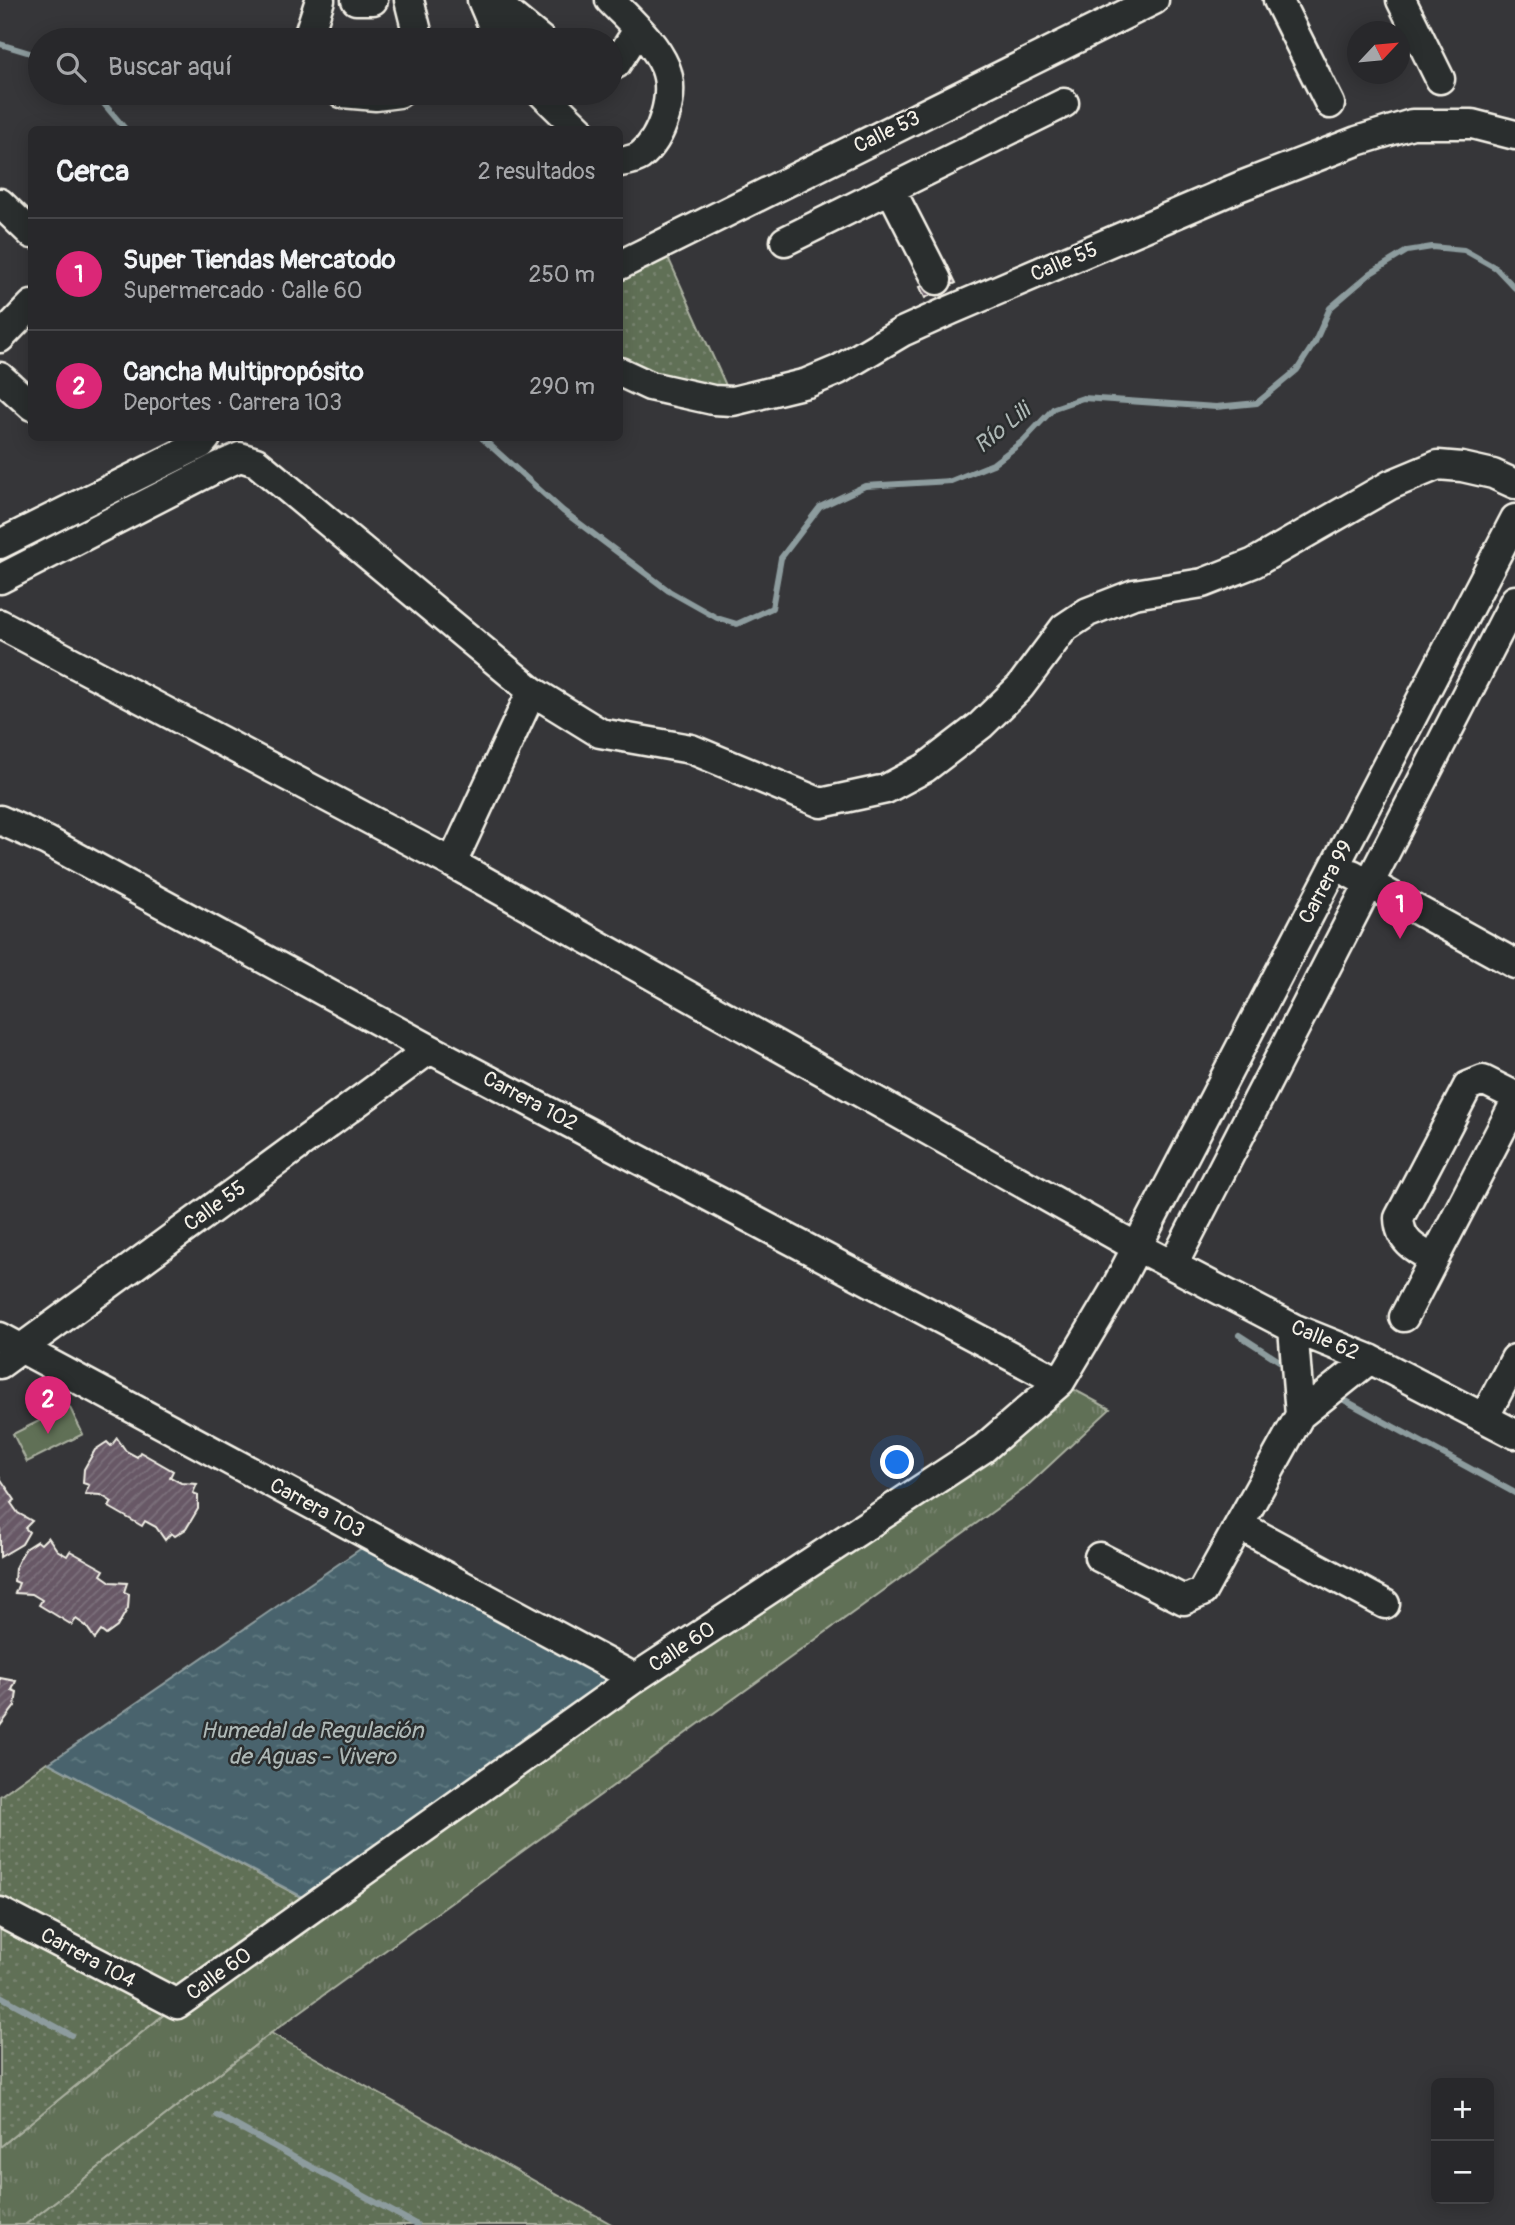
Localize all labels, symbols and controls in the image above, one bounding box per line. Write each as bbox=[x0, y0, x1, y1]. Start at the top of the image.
north arrow bbox=[1347, 21, 1410, 84]
search box bbox=[28, 28, 623, 105]
icon: search bbox=[52, 48, 90, 86]
text: Buscar aquí bbox=[108, 51, 232, 83]
street label: Calle 53 bbox=[849, 104, 925, 160]
text: Cerca bbox=[56, 153, 129, 190]
text: 2 resultados bbox=[478, 157, 595, 186]
street label: Calle 55 bbox=[1026, 236, 1102, 288]
text: Super Tiendas Mercatodo bbox=[123, 244, 395, 276]
text: 1 bbox=[75, 260, 84, 289]
text: 250 m bbox=[529, 260, 595, 289]
text: Supermercado · Calle 60 bbox=[123, 276, 363, 305]
text: Cancha Multipropósito bbox=[123, 356, 364, 388]
text: 2 bbox=[73, 372, 85, 401]
text: 290 m bbox=[529, 372, 595, 401]
text: Deportes · Carrera 103 bbox=[123, 388, 342, 417]
water label: Río Lili bbox=[968, 394, 1039, 459]
street label: Carrera 99 bbox=[1293, 835, 1359, 929]
pin: 1 bbox=[1377, 881, 1423, 939]
street label: Carrera 102 bbox=[478, 1065, 582, 1137]
street label: Calle 55 bbox=[179, 1174, 251, 1238]
street label: Calle 62 bbox=[1287, 1314, 1363, 1366]
pin: 2 bbox=[25, 1376, 71, 1434]
your location bbox=[880, 1445, 914, 1479]
street label: Carrera 103 bbox=[265, 1472, 369, 1544]
street label: Calle 60 bbox=[644, 1615, 720, 1679]
water label: Humedal de Regulación de Aguas - Vivero bbox=[201, 1716, 424, 1771]
street label: Carrera 104 bbox=[36, 1922, 140, 1994]
street label: Calle 60 bbox=[181, 1941, 257, 2007]
map controls bbox=[1431, 2078, 1494, 2204]
button: + bbox=[1431, 2078, 1494, 2141]
button: − bbox=[1431, 2141, 1494, 2204]

